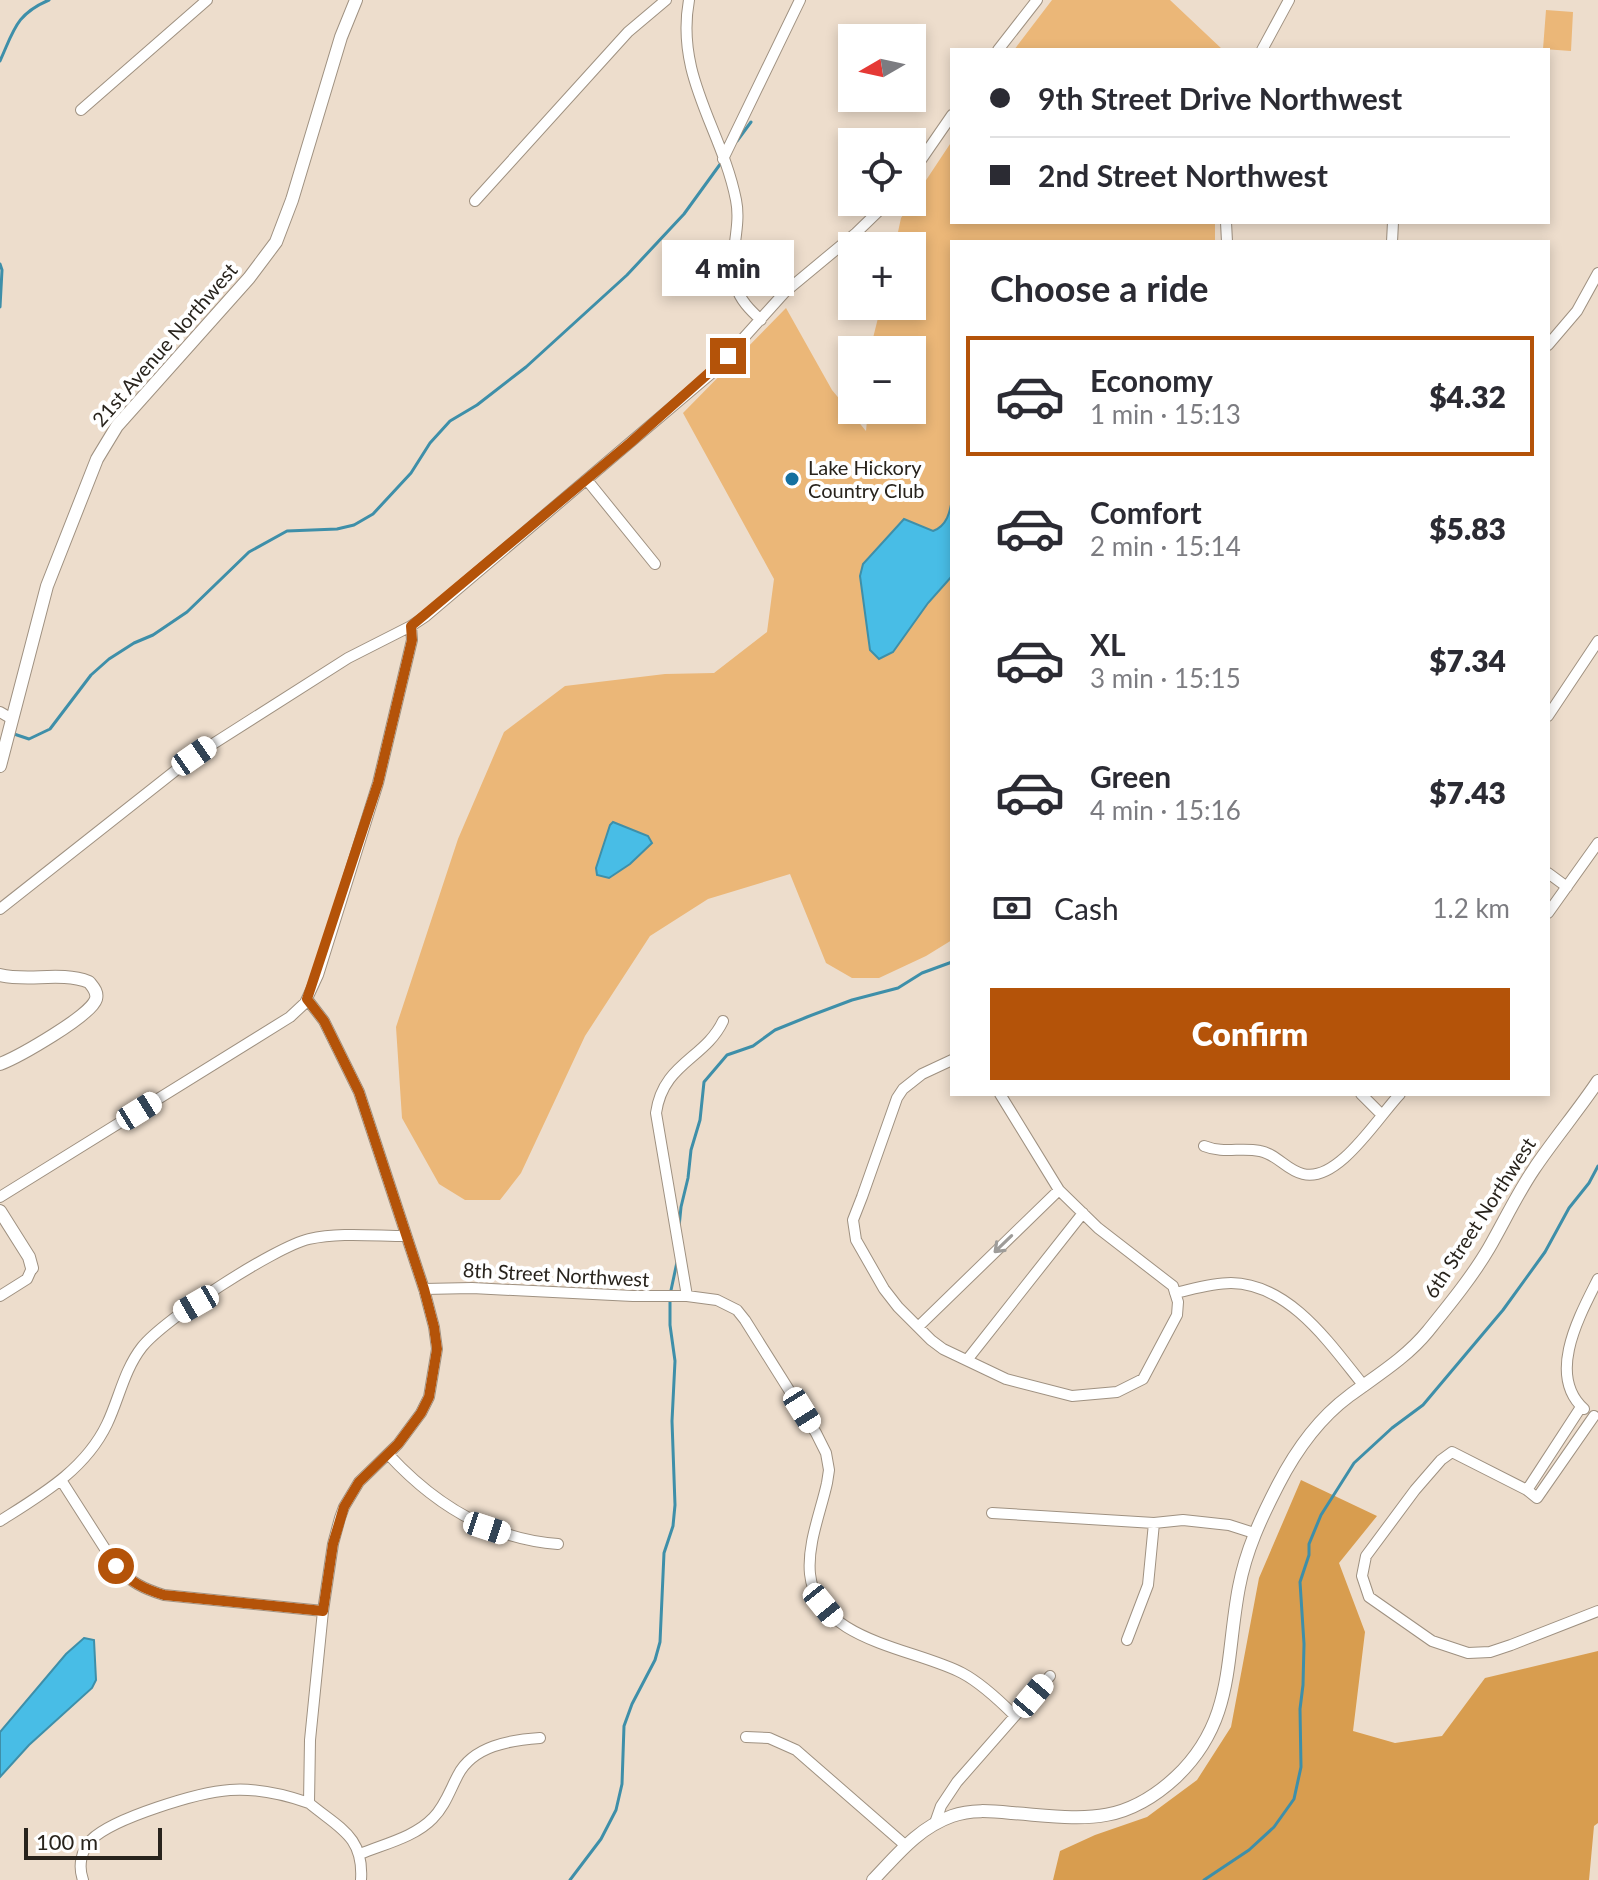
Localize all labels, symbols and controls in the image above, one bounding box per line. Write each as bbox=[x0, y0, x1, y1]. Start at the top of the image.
north arrow bbox=[838, 24, 926, 112]
map controls bbox=[838, 24, 926, 424]
text: 9th Street Drive Northwest bbox=[1038, 80, 1402, 116]
button: locate bbox=[838, 128, 926, 216]
text: 2nd Street Northwest bbox=[1038, 157, 1328, 193]
button: + bbox=[838, 232, 926, 320]
callout: 4 min bbox=[662, 240, 794, 296]
text: 4 min bbox=[696, 252, 760, 284]
street label: 21st Avenue Northwest bbox=[87, 258, 242, 431]
text: Choose a ride bbox=[990, 266, 1209, 310]
button: − bbox=[838, 336, 926, 424]
route end bbox=[710, 338, 746, 374]
icon: car bbox=[994, 360, 1066, 432]
text: Economy bbox=[1090, 362, 1213, 398]
text: $4.32 bbox=[1429, 378, 1506, 414]
text: 1 min · 15:13 bbox=[1090, 398, 1241, 430]
place label: Lake Hickory Country Club bbox=[808, 455, 925, 502]
marker: Lake Hickory Country Club bbox=[783, 470, 801, 488]
icon: car bbox=[994, 492, 1066, 564]
text: Comfort bbox=[1090, 494, 1202, 530]
text: $5.83 bbox=[1429, 510, 1506, 546]
text: 2 min · 15:14 bbox=[1090, 530, 1241, 562]
icon: car bbox=[994, 624, 1066, 696]
text: XL bbox=[1090, 626, 1126, 662]
text: $7.34 bbox=[1429, 642, 1506, 678]
text: 3 min · 15:15 bbox=[1090, 662, 1241, 694]
car bbox=[167, 732, 221, 780]
icon: car bbox=[994, 756, 1066, 828]
text: Green bbox=[1090, 758, 1171, 794]
text: $7.43 bbox=[1429, 774, 1506, 810]
text: 4 min · 15:16 bbox=[1090, 794, 1241, 826]
icon: cash bbox=[990, 886, 1034, 930]
text: Cash bbox=[1054, 890, 1119, 926]
text: 1.2 km bbox=[1432, 892, 1510, 924]
button: Confirm bbox=[990, 988, 1510, 1080]
car bbox=[112, 1088, 166, 1134]
street label: 6th Street Northwest bbox=[1418, 1133, 1540, 1302]
one-way arrow bbox=[993, 1235, 1013, 1254]
street label: 8th Street Northwest bbox=[462, 1257, 650, 1291]
car bbox=[169, 1282, 223, 1326]
car bbox=[779, 1383, 825, 1437]
car bbox=[460, 1509, 514, 1547]
route start bbox=[98, 1548, 134, 1584]
car bbox=[799, 1579, 847, 1631]
car bbox=[1008, 1670, 1058, 1722]
scale bar bbox=[24, 1824, 162, 1860]
text: 100 m bbox=[36, 1828, 98, 1855]

